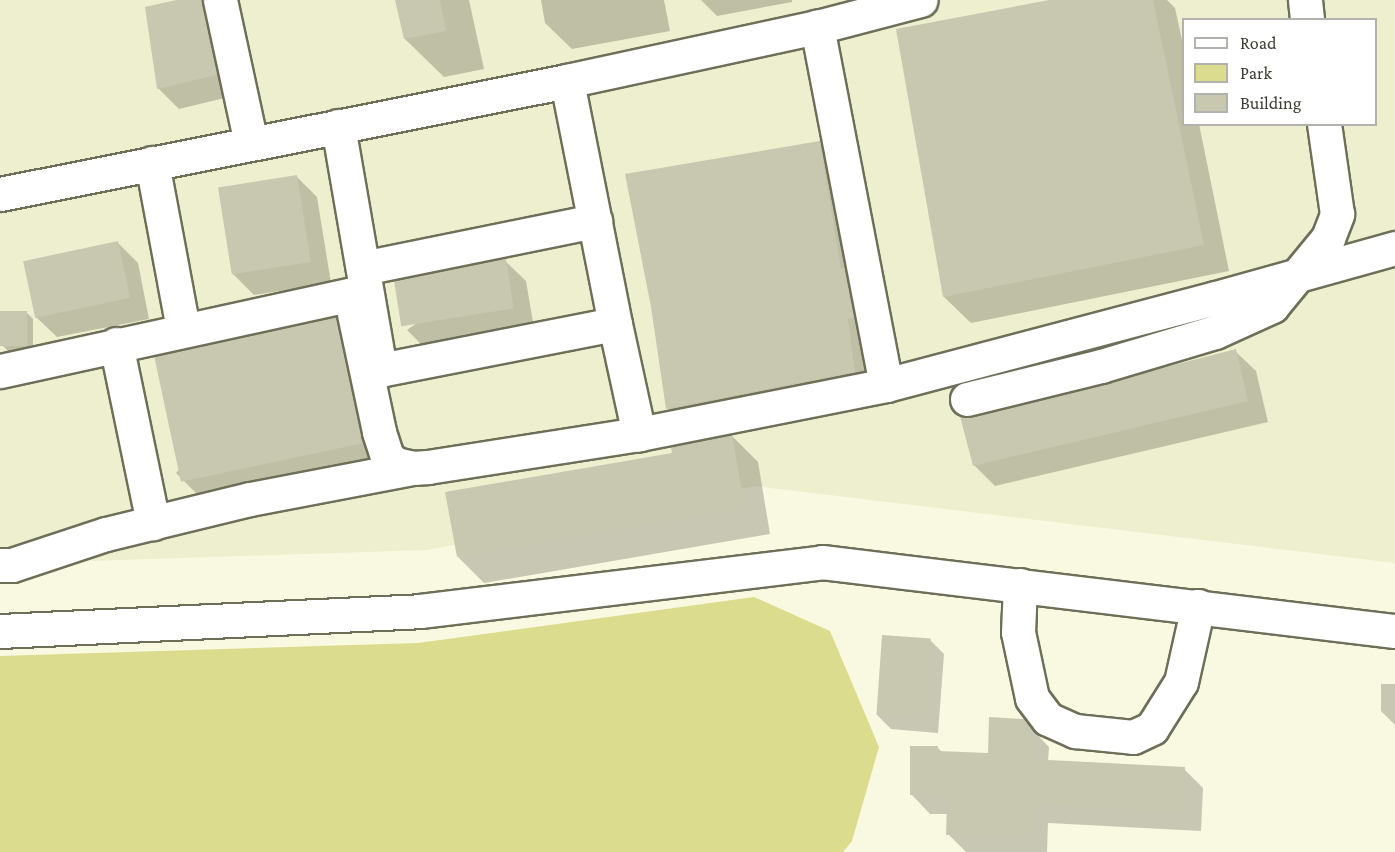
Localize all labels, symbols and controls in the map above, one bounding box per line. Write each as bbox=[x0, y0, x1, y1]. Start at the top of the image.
legend bbox=[1182, 18, 1377, 126]
text: Road bbox=[1240, 33, 1277, 53]
text: Park bbox=[1240, 63, 1272, 83]
text: Building bbox=[1240, 93, 1301, 113]

